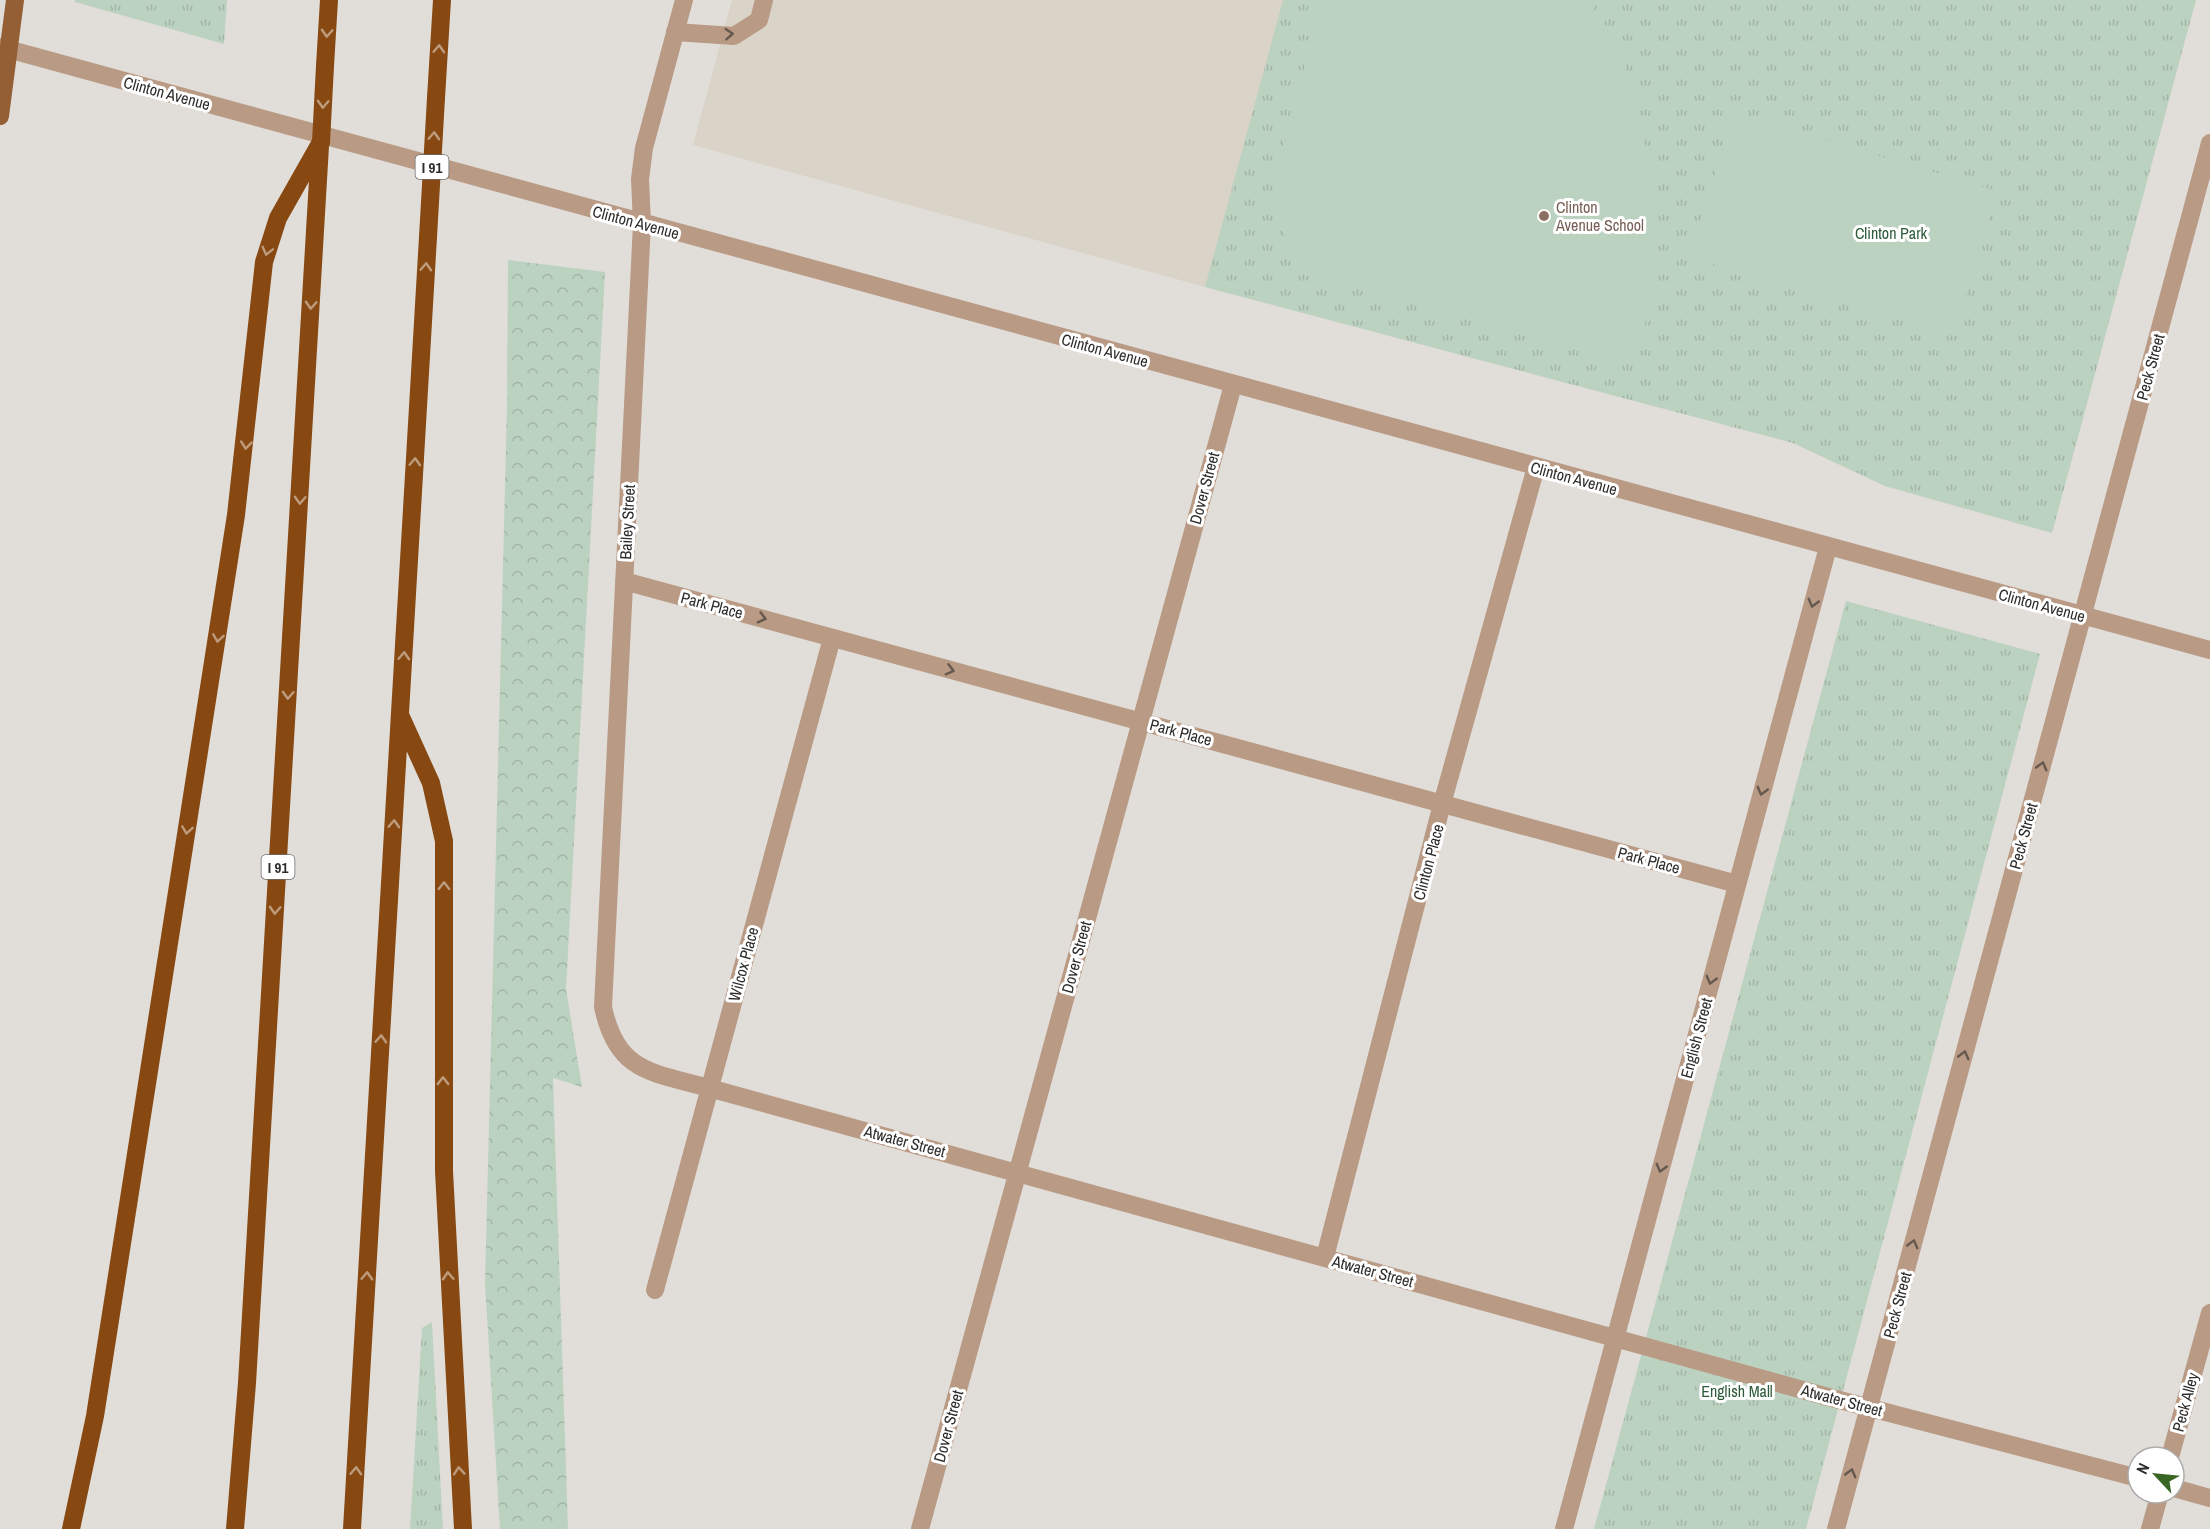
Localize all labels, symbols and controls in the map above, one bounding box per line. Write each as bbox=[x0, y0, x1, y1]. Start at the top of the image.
one-way arrow bbox=[321, 28, 334, 37]
one-way arrow bbox=[725, 28, 734, 41]
one-way arrow bbox=[432, 44, 445, 53]
street label: Clinton Avenue bbox=[121, 71, 213, 115]
one-way arrow bbox=[317, 99, 330, 108]
one-way arrow bbox=[427, 132, 440, 141]
road number: I 91 bbox=[416, 155, 448, 179]
place label: Clinton Avenue School bbox=[1555, 196, 1644, 236]
street label: Clinton Avenue bbox=[590, 200, 682, 244]
marker: Clinton Avenue School bbox=[1537, 209, 1551, 223]
park label: Clinton Park bbox=[1855, 222, 1928, 244]
one-way arrow bbox=[261, 246, 274, 256]
one-way arrow bbox=[420, 262, 433, 271]
one-way arrow bbox=[305, 301, 318, 310]
street label: Clinton Avenue bbox=[1059, 328, 1151, 372]
street label: Peck Street bbox=[2131, 331, 2169, 403]
one-way arrow bbox=[240, 440, 252, 449]
street label: Dover Street bbox=[1184, 449, 1224, 526]
street label: Clinton Avenue bbox=[1528, 456, 1620, 500]
one-way arrow bbox=[408, 457, 421, 466]
street label: Bailey Street bbox=[614, 484, 640, 560]
one-way arrow bbox=[293, 495, 306, 504]
street label: Clinton Avenue bbox=[1996, 583, 2088, 627]
street label: Park Place bbox=[679, 586, 745, 624]
one-way arrow bbox=[1807, 598, 1820, 608]
one-way arrow bbox=[756, 611, 766, 624]
one-way arrow bbox=[212, 633, 224, 642]
one-way arrow bbox=[397, 652, 410, 661]
one-way arrow bbox=[945, 662, 955, 675]
one-way arrow bbox=[282, 690, 295, 699]
street label: Park Place bbox=[1148, 713, 1214, 751]
one-way arrow bbox=[2034, 761, 2047, 771]
one-way arrow bbox=[1757, 786, 1769, 796]
street label: Peck Street bbox=[2004, 800, 2042, 872]
one-way arrow bbox=[387, 819, 400, 828]
street label: Clinton Place bbox=[1407, 821, 1449, 903]
one-way arrow bbox=[182, 826, 194, 835]
street label: Park Place bbox=[1616, 841, 1682, 879]
road number: I 91 bbox=[262, 855, 294, 879]
one-way arrow bbox=[438, 882, 450, 891]
one-way arrow bbox=[269, 906, 282, 915]
street label: Dover Street bbox=[1056, 918, 1096, 995]
street label: Wilcox Place bbox=[723, 925, 763, 1003]
one-way arrow bbox=[1706, 975, 1719, 985]
street label: English Street bbox=[1675, 995, 1717, 1081]
one-way arrow bbox=[374, 1035, 387, 1044]
one-way arrow bbox=[1956, 1051, 1969, 1061]
one-way arrow bbox=[437, 1077, 449, 1086]
street label: Atwater Street bbox=[861, 1119, 948, 1162]
one-way arrow bbox=[1655, 1163, 1668, 1173]
one-way arrow bbox=[1906, 1239, 1918, 1250]
street label: Atwater Street bbox=[1329, 1249, 1416, 1292]
street label: Peck Street bbox=[1878, 1269, 1916, 1341]
one-way arrow bbox=[361, 1271, 374, 1280]
one-way arrow bbox=[442, 1271, 455, 1280]
street label: Peck Alley bbox=[2167, 1369, 2204, 1434]
street label: Atwater Street bbox=[1798, 1378, 1885, 1421]
park label: English Mall bbox=[1701, 1380, 1773, 1402]
street label: Dover Street bbox=[928, 1387, 968, 1464]
north arrow bbox=[2126, 1445, 2186, 1505]
text: N bbox=[2131, 1459, 2154, 1478]
one-way arrow bbox=[349, 1466, 362, 1475]
one-way arrow bbox=[453, 1466, 466, 1475]
one-way arrow bbox=[1844, 1468, 1856, 1478]

